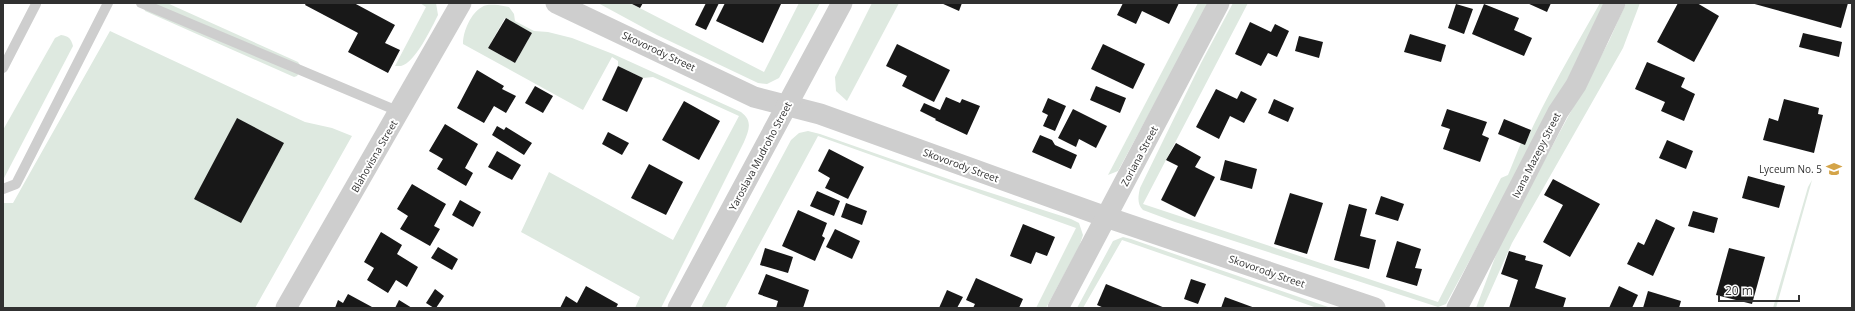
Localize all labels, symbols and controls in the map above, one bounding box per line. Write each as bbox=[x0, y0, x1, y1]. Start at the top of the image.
street label: Skovorody Street bbox=[620, 28, 698, 74]
street label: Yaroslava Mudroho Street bbox=[725, 99, 795, 213]
street label: Ivana Mazepy Street bbox=[1508, 109, 1564, 200]
street label: Blahovisna Street bbox=[348, 117, 401, 195]
street label: Zoriana Street bbox=[1117, 123, 1161, 188]
street label: Skovorody Street bbox=[921, 145, 1001, 185]
school or university icon: Lyceum No. 5 bbox=[1825, 160, 1843, 178]
place label: Lyceum No. 5 bbox=[1759, 162, 1822, 176]
street label: Skovorody Street bbox=[1227, 251, 1307, 291]
scale bar bbox=[1719, 277, 1799, 303]
text: 20 m bbox=[1725, 282, 1753, 299]

